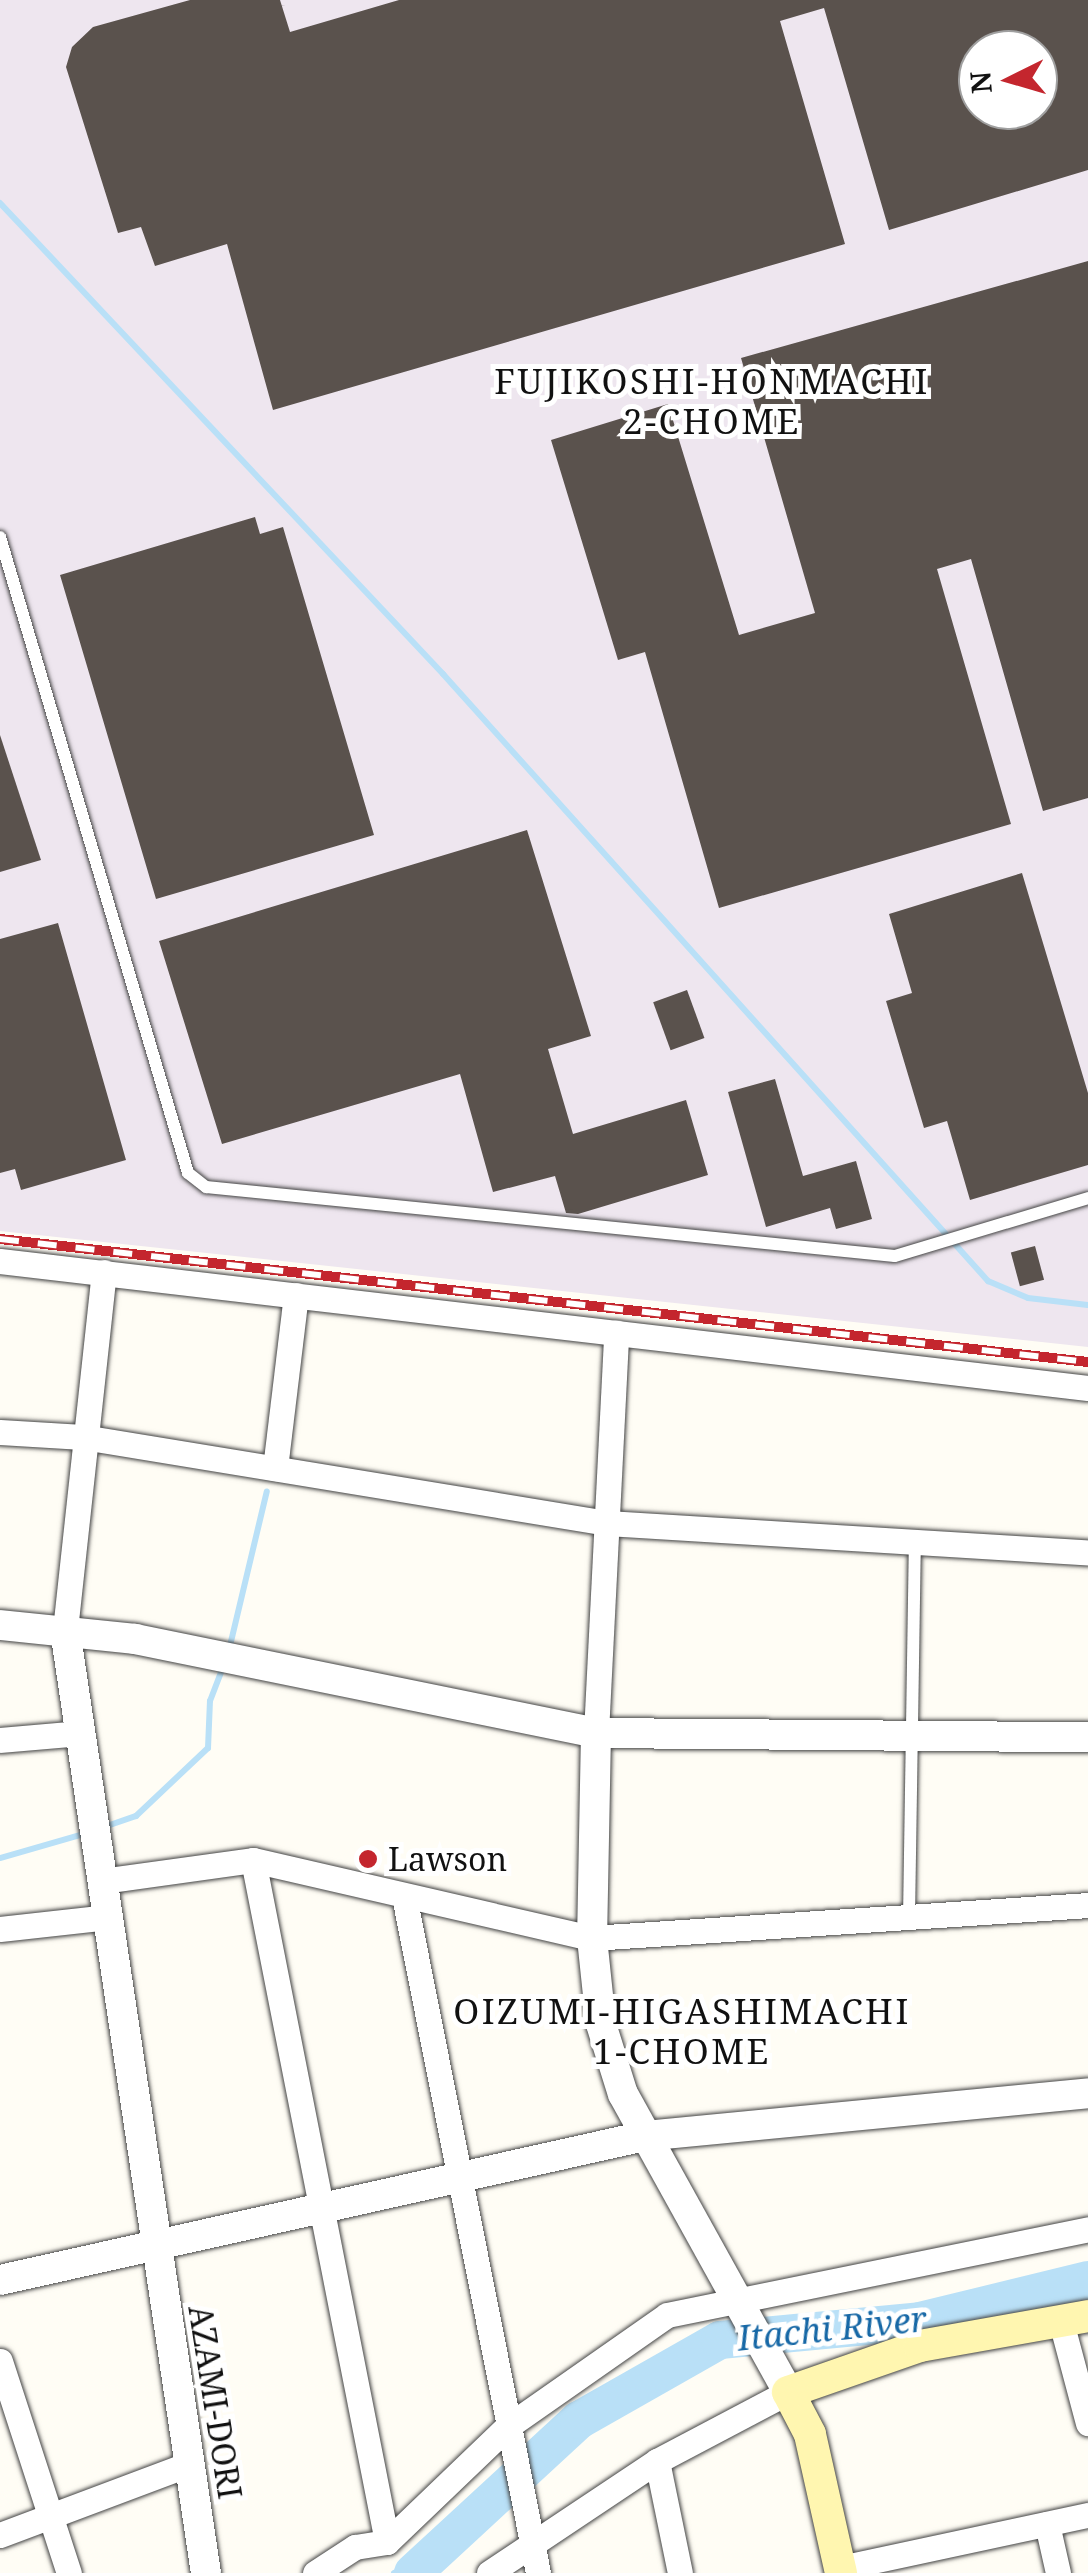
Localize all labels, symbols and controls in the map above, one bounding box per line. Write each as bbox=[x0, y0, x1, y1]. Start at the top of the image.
north arrow bbox=[958, 30, 1058, 130]
text: N bbox=[960, 70, 1000, 95]
district label: FUJIKOSHI-HONMACHI 2-CHOME bbox=[494, 360, 930, 442]
place label: Lawson bbox=[388, 1840, 507, 1878]
marker: Lawson bbox=[357, 1848, 379, 1870]
district label: OIZUMI-HIGASHIMACHI 1-CHOME bbox=[453, 1990, 911, 2072]
water label: Itachi River bbox=[735, 2297, 929, 2359]
street label: AZAMI-DORI bbox=[181, 2302, 249, 2502]

